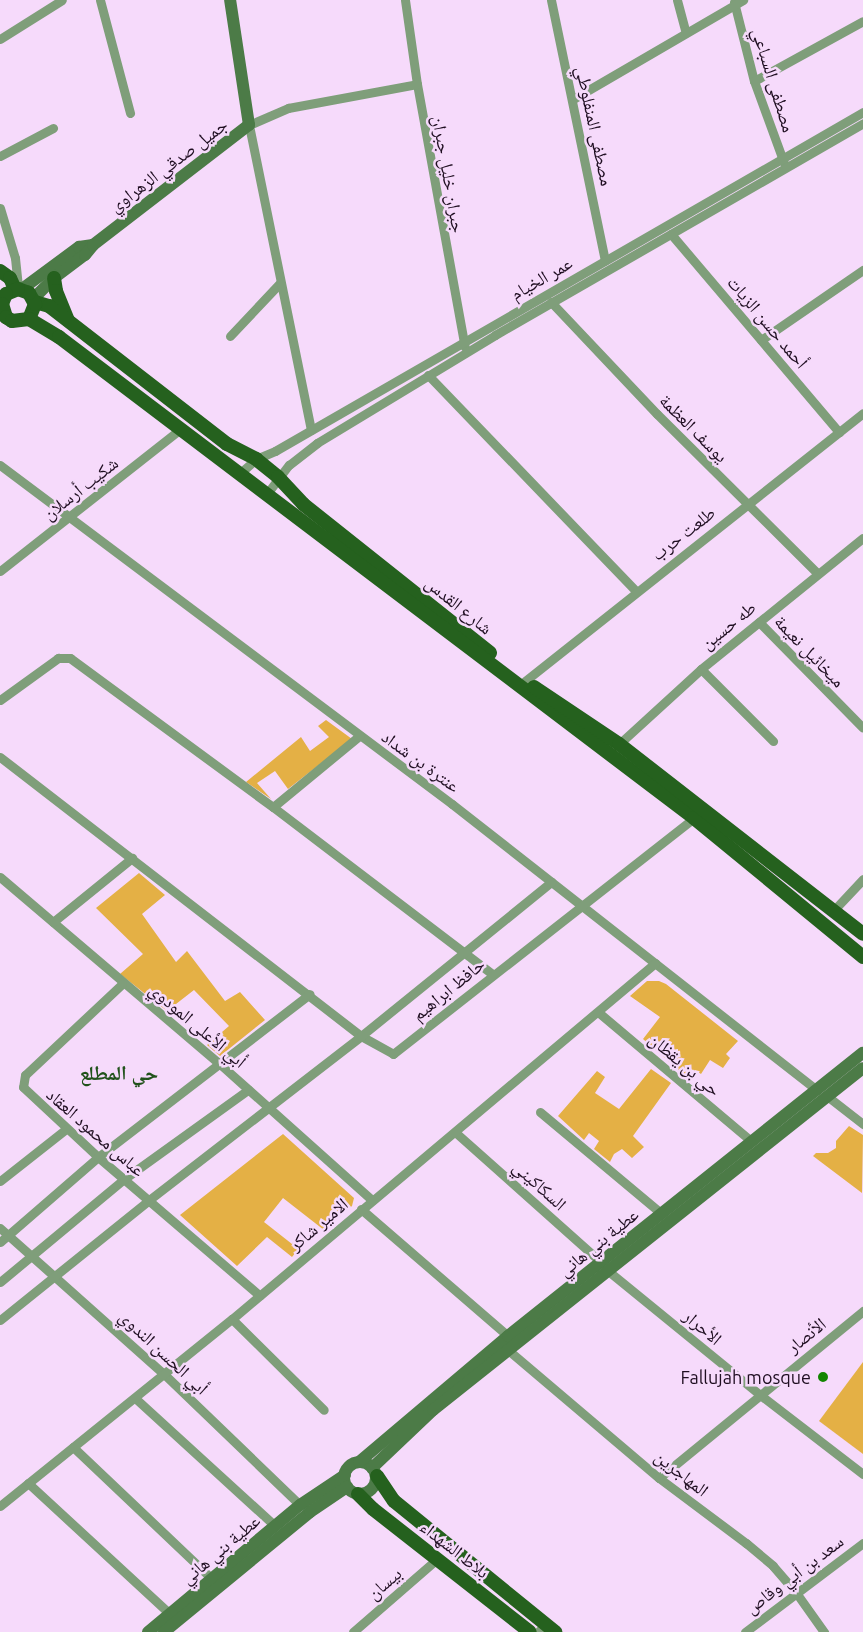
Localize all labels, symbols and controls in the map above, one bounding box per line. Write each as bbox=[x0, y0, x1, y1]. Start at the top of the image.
street label: مصطفى السباعي bbox=[748, 25, 800, 135]
street label: مصطفى المنفلوطي bbox=[572, 64, 618, 188]
street label: جميل صدقي الزهراوي bbox=[105, 114, 231, 216]
street label: جبران خليل جبران bbox=[428, 114, 470, 234]
street label: عمر الخيام bbox=[506, 252, 576, 304]
street label: أحمد حسن الزيات bbox=[723, 271, 813, 373]
street label: يوسف العظمة bbox=[655, 389, 733, 467]
street label: شكيب أرسلان bbox=[38, 452, 122, 524]
street label: طلعت حرب bbox=[647, 501, 719, 565]
street label: شارع القدس bbox=[421, 571, 497, 639]
street label: طه حسين bbox=[696, 596, 760, 654]
street label: ميخائيل نعيمة bbox=[770, 610, 850, 692]
street label: عنترة بن شداد bbox=[378, 725, 464, 797]
street label: حافظ ابراهيم bbox=[407, 953, 489, 1025]
street label: أبي الأعلى المودوي bbox=[145, 978, 251, 1072]
street label: حي بن يقظان bbox=[645, 1028, 725, 1100]
district label: حي المطلع bbox=[80, 1060, 158, 1084]
street label: عباس محمود العقاد bbox=[42, 1083, 150, 1181]
street label: السكاكيني bbox=[509, 1155, 571, 1215]
street label: الامير شاكر bbox=[284, 1193, 352, 1255]
street label: عطية بني هاني bbox=[554, 1203, 642, 1281]
street label: أبي الحسن الندوي bbox=[115, 1305, 213, 1399]
street label: الأحرار bbox=[679, 1305, 727, 1349]
street label: الأنصار bbox=[782, 1313, 830, 1357]
place label: Fallujah mosque bbox=[681, 1366, 811, 1388]
marker: Fallujah mosque bbox=[816, 1370, 830, 1384]
street label: المهاجرين bbox=[651, 1445, 713, 1501]
street label: عطية بني هاني bbox=[176, 1510, 264, 1588]
street label: بلاط الشهداء bbox=[416, 1515, 494, 1583]
street label: سعد بن أبي وقاص bbox=[741, 1530, 847, 1618]
street label: بيسان bbox=[362, 1562, 406, 1604]

